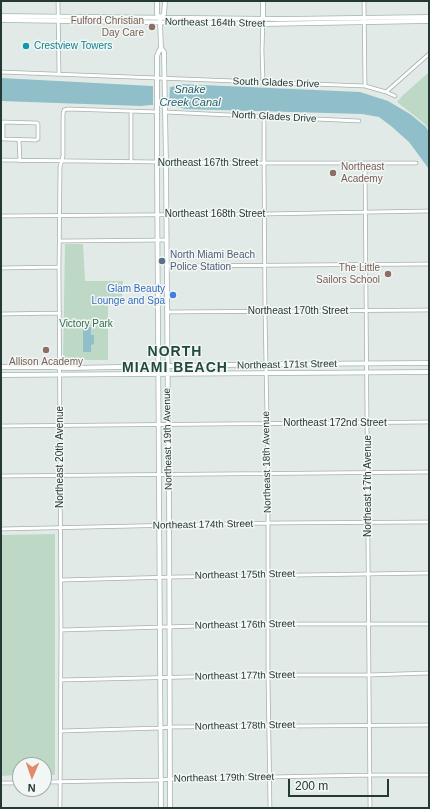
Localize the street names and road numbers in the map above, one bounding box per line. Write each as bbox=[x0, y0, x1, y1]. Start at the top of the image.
street label: Northeast 164th Street bbox=[165, 16, 265, 30]
street label: South Glades Drive bbox=[232, 75, 320, 91]
street label: North Glades Drive bbox=[231, 109, 317, 125]
street label: Northeast 167th Street bbox=[158, 157, 258, 169]
street label: Northeast 168th Street bbox=[165, 208, 265, 220]
street label: Northeast 170th Street bbox=[248, 305, 348, 317]
street label: Northeast 171st Street bbox=[237, 358, 337, 372]
street label: Northeast 19th Avenue bbox=[161, 388, 175, 490]
street label: Northeast 20th Avenue bbox=[54, 406, 66, 508]
street label: Northeast 18th Avenue bbox=[260, 411, 274, 513]
street label: Northeast 172nd Street bbox=[283, 417, 387, 429]
street label: Northeast 17th Avenue bbox=[362, 435, 374, 537]
street label: Northeast 174th Street bbox=[153, 518, 253, 532]
street label: Northeast 175th Street bbox=[195, 568, 295, 582]
street label: Northeast 176th Street bbox=[195, 618, 295, 632]
street label: Northeast 177th Street bbox=[195, 669, 295, 683]
street label: Northeast 178th Street bbox=[195, 719, 295, 733]
street label: Northeast 179th Street bbox=[174, 771, 274, 785]

